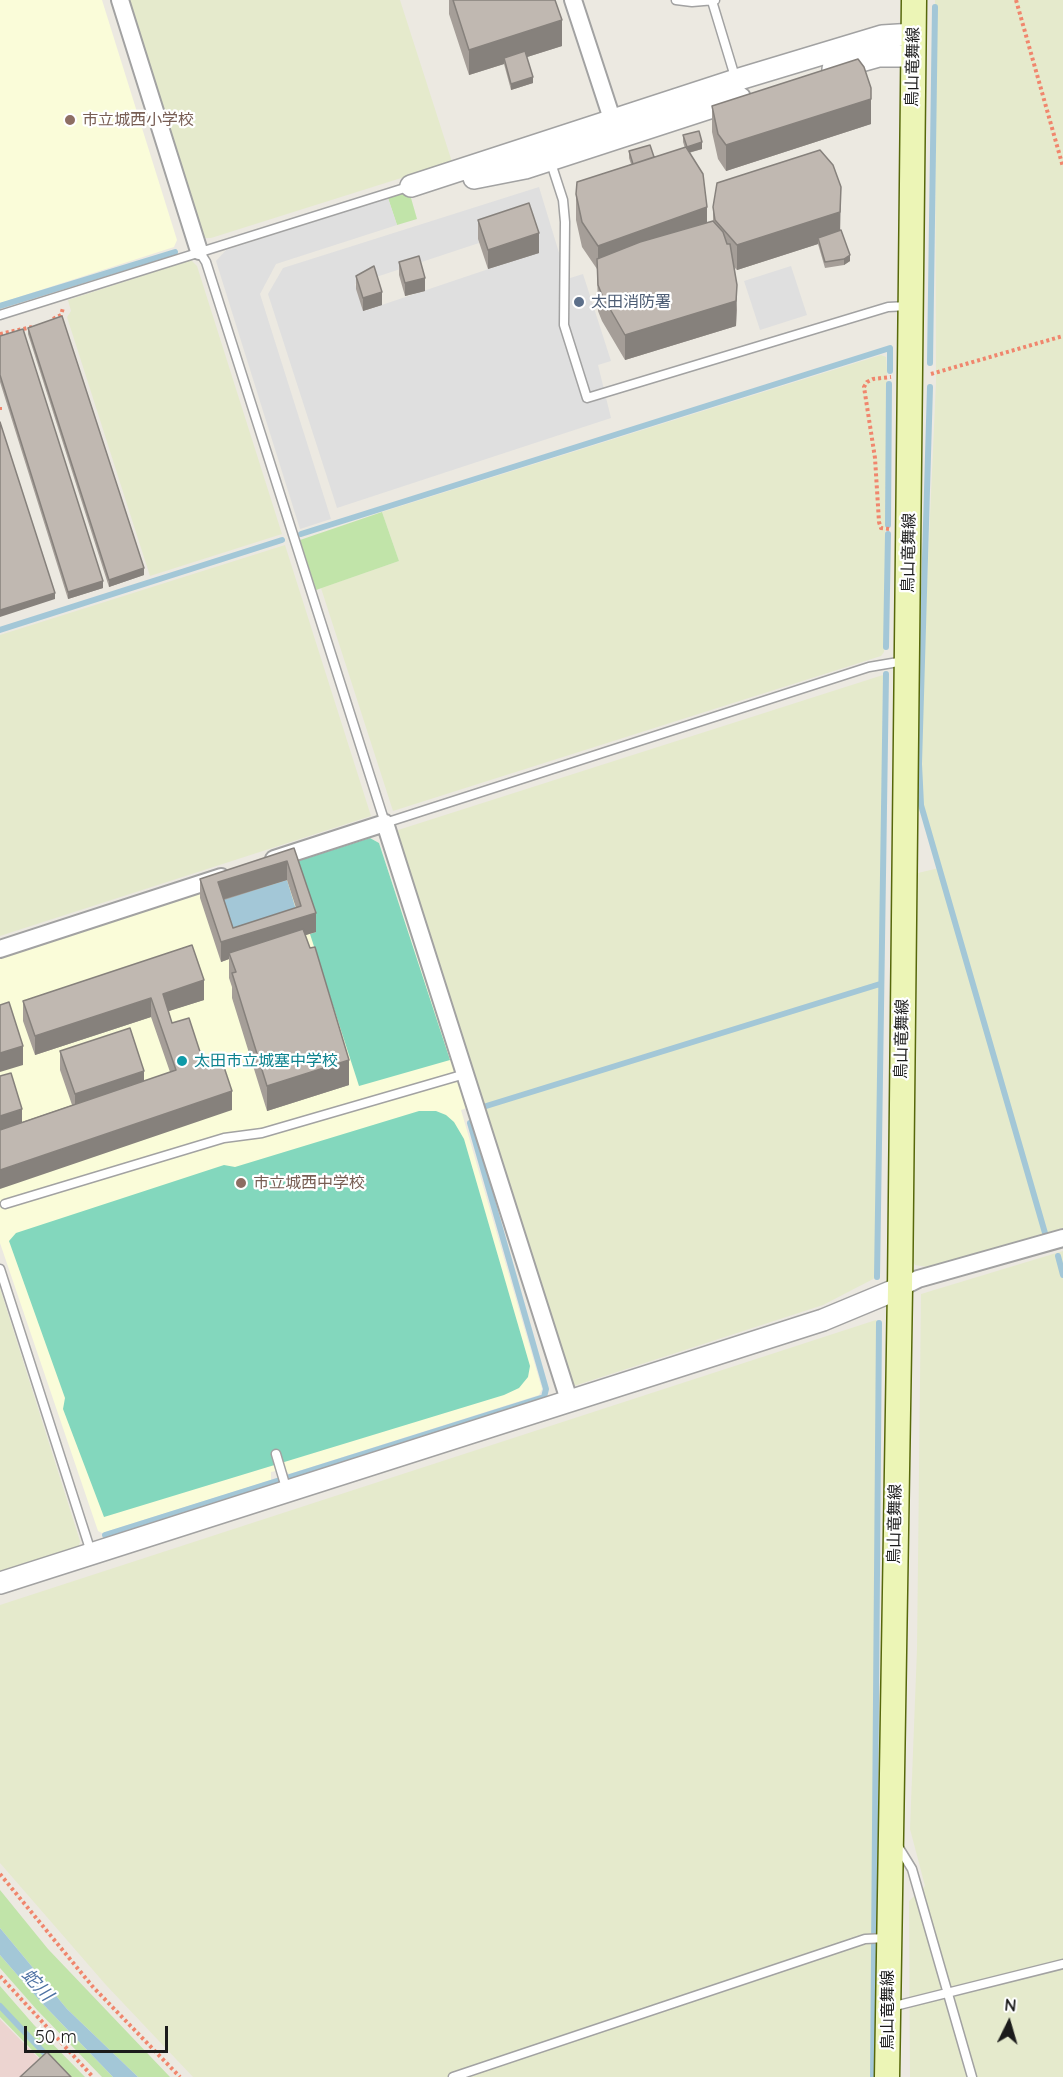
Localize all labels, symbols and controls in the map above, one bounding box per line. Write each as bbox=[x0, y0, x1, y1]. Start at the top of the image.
street label: 鳥山竜舞線 bbox=[903, 27, 923, 107]
place label: 市立城西小学校 bbox=[82, 110, 194, 130]
marker: 市立城西小学校 bbox=[63, 113, 77, 127]
place label: 太田消防署 bbox=[591, 292, 671, 312]
marker: 太田消防署 bbox=[572, 295, 586, 309]
street label: 鳥山竜舞線 bbox=[899, 513, 919, 593]
street label: 鳥山竜舞線 bbox=[892, 999, 912, 1079]
place label: 太田市立城塞中学校 bbox=[194, 1051, 338, 1071]
marker: 太田市立城塞中学校 bbox=[175, 1054, 189, 1068]
place label: 市立城西中学校 bbox=[253, 1173, 365, 1193]
marker: 市立城西中学校 bbox=[234, 1176, 248, 1190]
street label: 鳥山竜舞線 bbox=[885, 1484, 905, 1564]
water label: 蛇川 bbox=[17, 1964, 57, 2006]
street label: 鳥山竜舞線 bbox=[878, 1970, 898, 2050]
north arrow bbox=[979, 1993, 1039, 2053]
text: N bbox=[1004, 1995, 1017, 2016]
scale bar bbox=[27, 2014, 171, 2052]
text: 50 m bbox=[35, 2025, 77, 2048]

